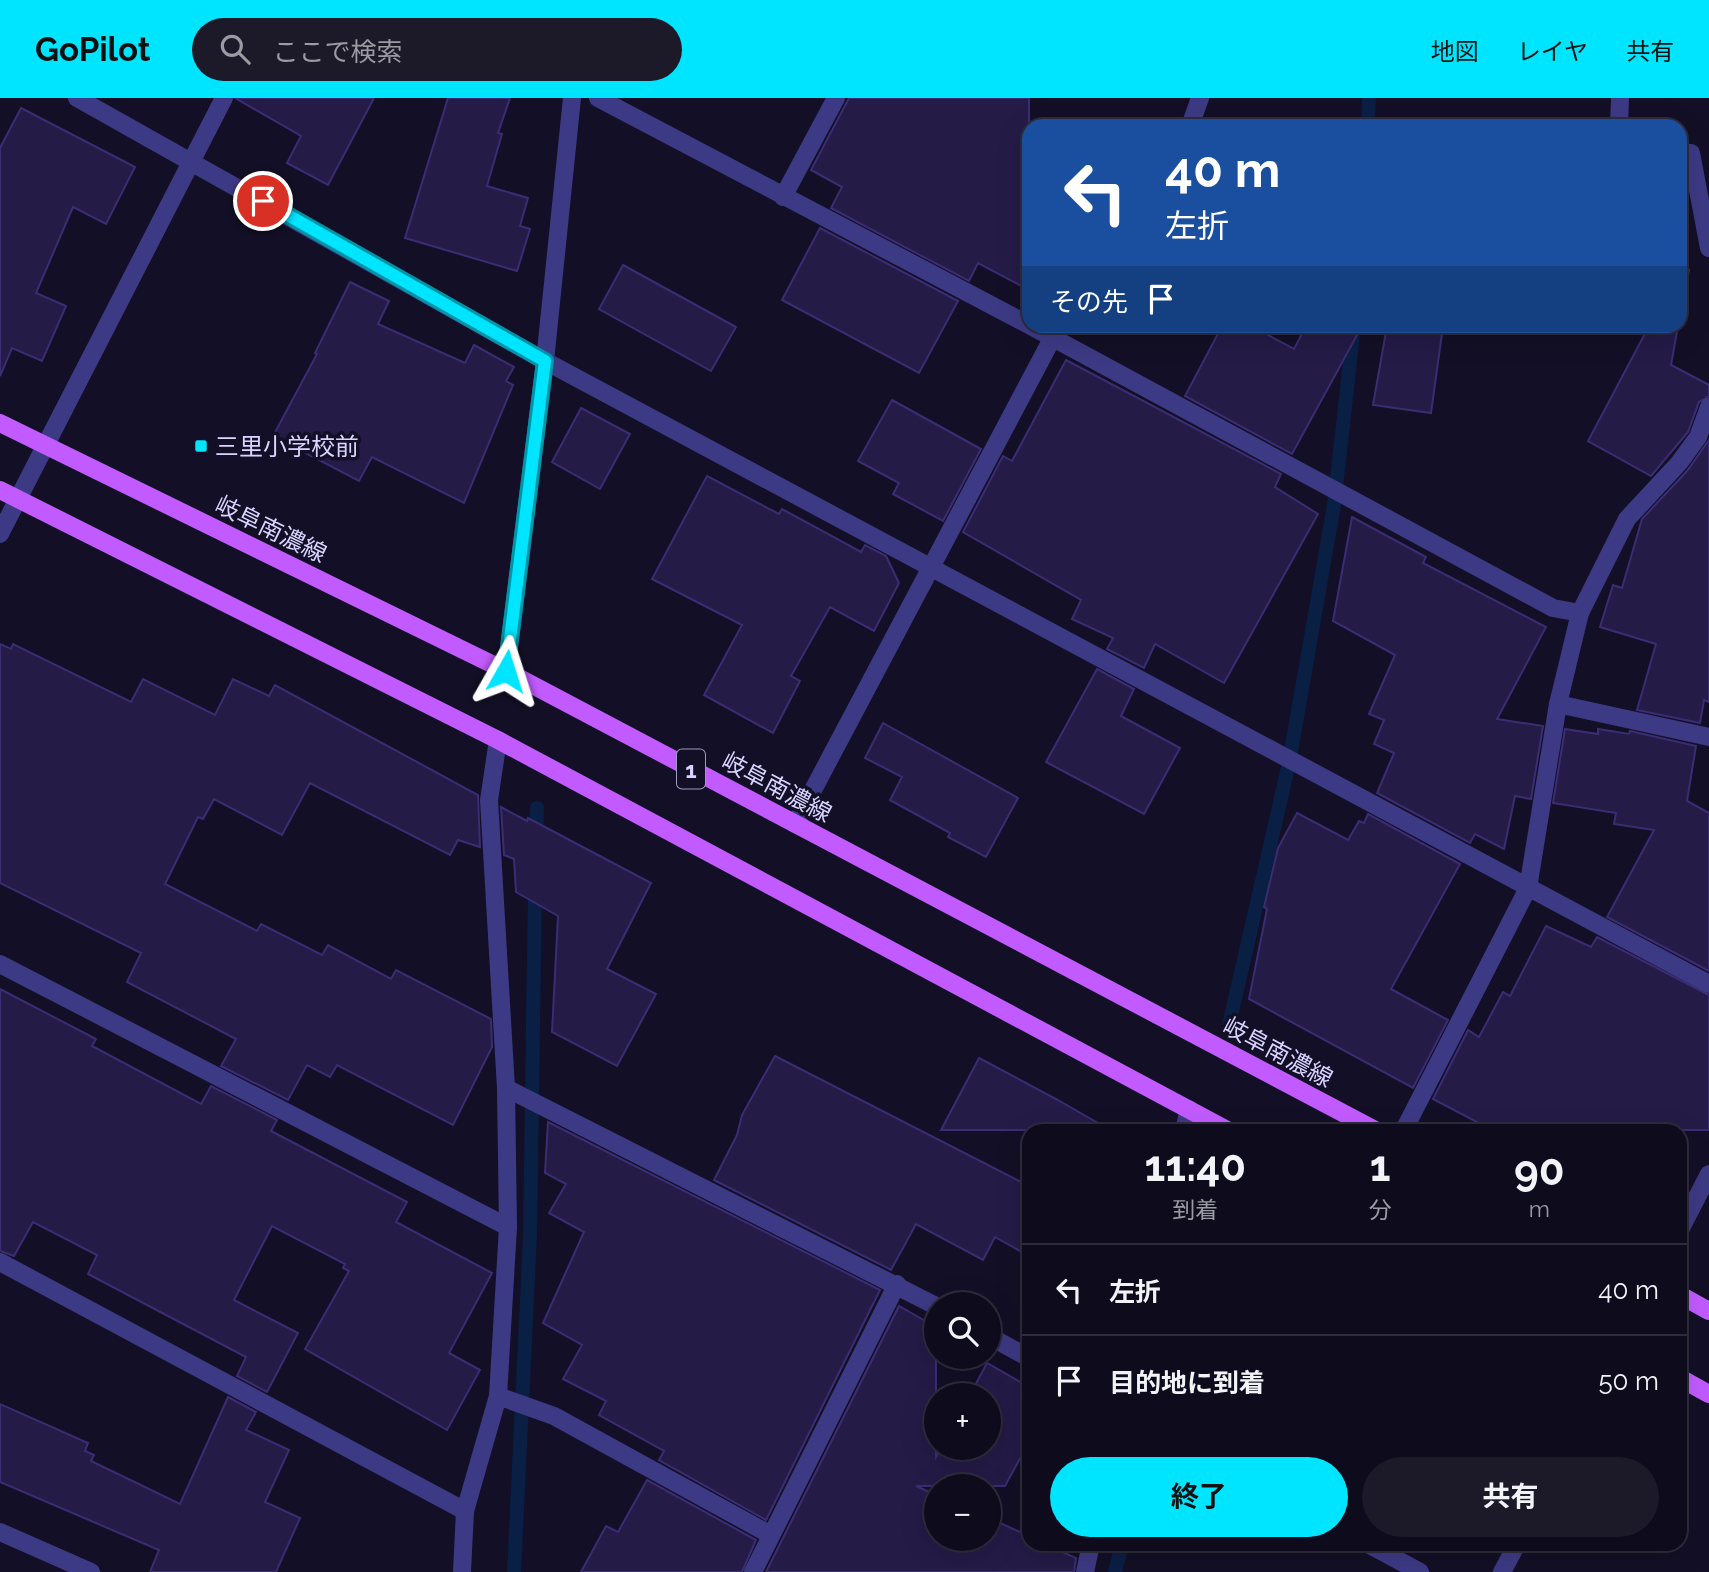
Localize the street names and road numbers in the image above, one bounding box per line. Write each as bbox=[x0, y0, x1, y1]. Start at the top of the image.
street label: 岐阜南濃線 bbox=[211, 490, 331, 568]
street label: 岐阜南濃線 bbox=[717, 746, 837, 828]
road number: 1 bbox=[677, 750, 705, 789]
street label: 岐阜南濃線 bbox=[1218, 1011, 1338, 1093]

